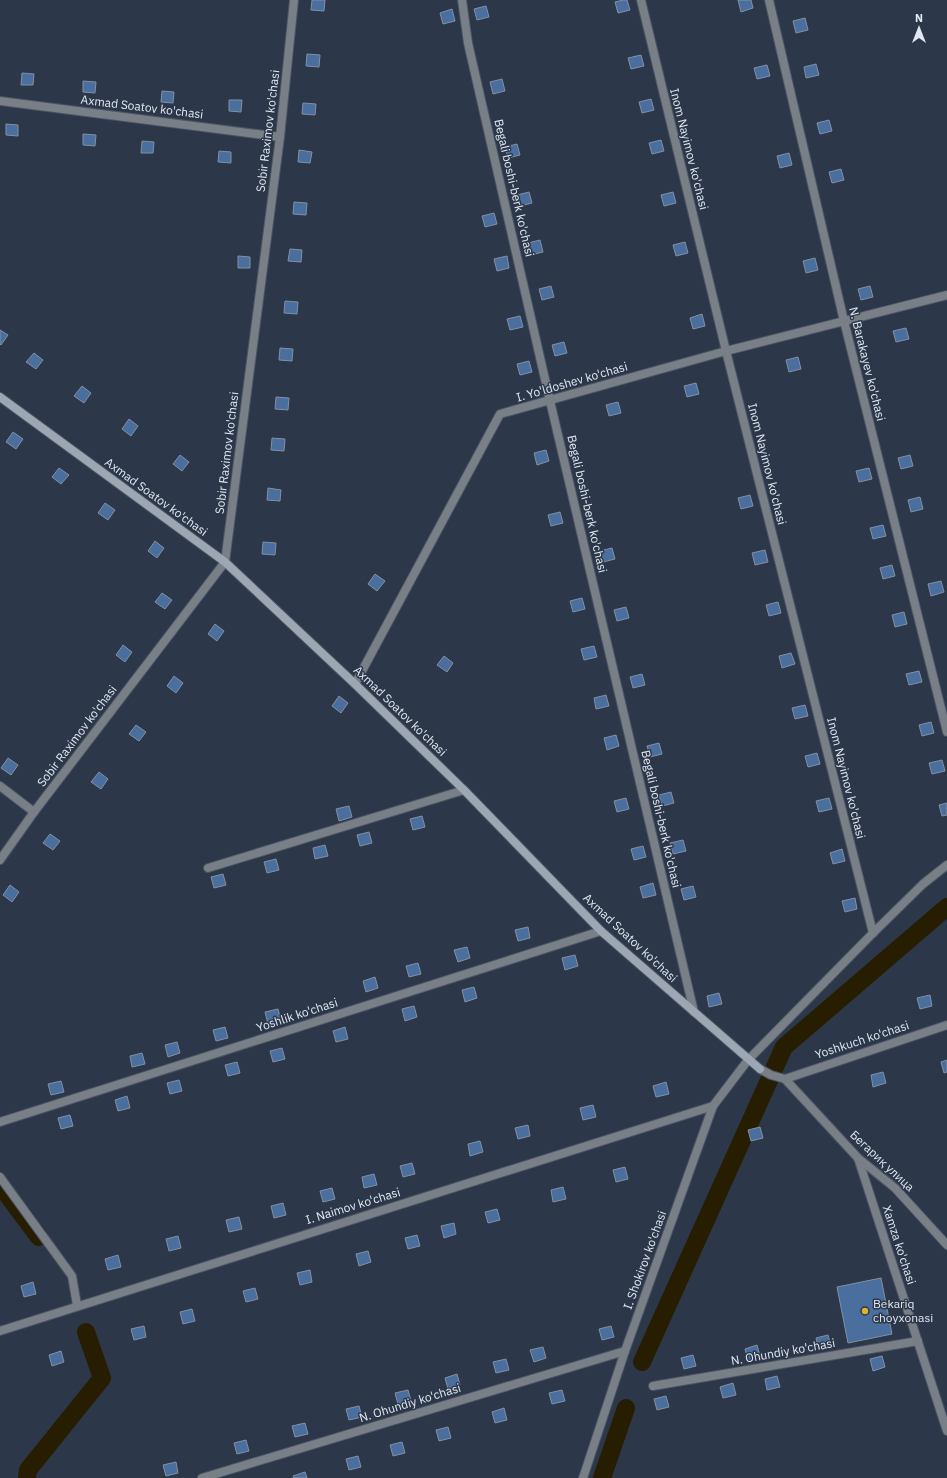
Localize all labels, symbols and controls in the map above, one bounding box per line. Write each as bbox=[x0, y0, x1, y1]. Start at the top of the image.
north arrow bbox=[899, 8, 939, 48]
text: N bbox=[915, 11, 923, 25]
street label: Sobir Raximov ko'chasi bbox=[253, 69, 282, 193]
street label: Inom Nayimov ko'chasi bbox=[667, 87, 712, 211]
street label: Axmad Soatov ko'chasi bbox=[80, 92, 204, 121]
street label: Begali boshi-berk ko'chasi bbox=[491, 118, 538, 258]
street label: N. Barakayev ko'chasi bbox=[846, 305, 889, 422]
street label: I. Yo'ldoshev ko'chasi bbox=[515, 358, 629, 405]
street label: Sobir Raximov ko'chasi bbox=[212, 391, 241, 515]
street label: Inom Nayimov ko'chasi bbox=[745, 402, 790, 526]
street label: Begali boshi-berk ko'chasi bbox=[564, 434, 611, 574]
street label: Axmad Soatov ko'chasi bbox=[102, 454, 211, 539]
street label: Axmad Soatov ko'chasi bbox=[351, 662, 450, 759]
street label: Sobir Raximov ko'chasi bbox=[34, 682, 120, 789]
street label: Inom Nayimov ko'chasi bbox=[824, 716, 869, 840]
street label: Begali boshi-berk ko'chasi bbox=[638, 749, 685, 889]
street label: Axmad Soatov ko'chasi bbox=[580, 890, 681, 985]
street label: Yoshlik ko'chasi bbox=[254, 994, 339, 1035]
street label: Yoshkuch ko'chasi bbox=[813, 1017, 911, 1062]
street label: Бегариқ улица bbox=[847, 1127, 918, 1195]
street label: I. Naimov ko'chasi bbox=[304, 1184, 402, 1227]
street label: Xamza ko'chasi bbox=[880, 1203, 919, 1286]
street label: I. Shokirov ko'chasi bbox=[620, 1208, 669, 1311]
place label: Bekariq choyxonasi bbox=[873, 1296, 933, 1325]
marker: Bekariq choyxonasi bbox=[860, 1306, 870, 1316]
street label: N. Ohundiy ko'chasi bbox=[730, 1335, 836, 1368]
street label: N. Ohundiy ko'chasi bbox=[357, 1380, 463, 1425]

